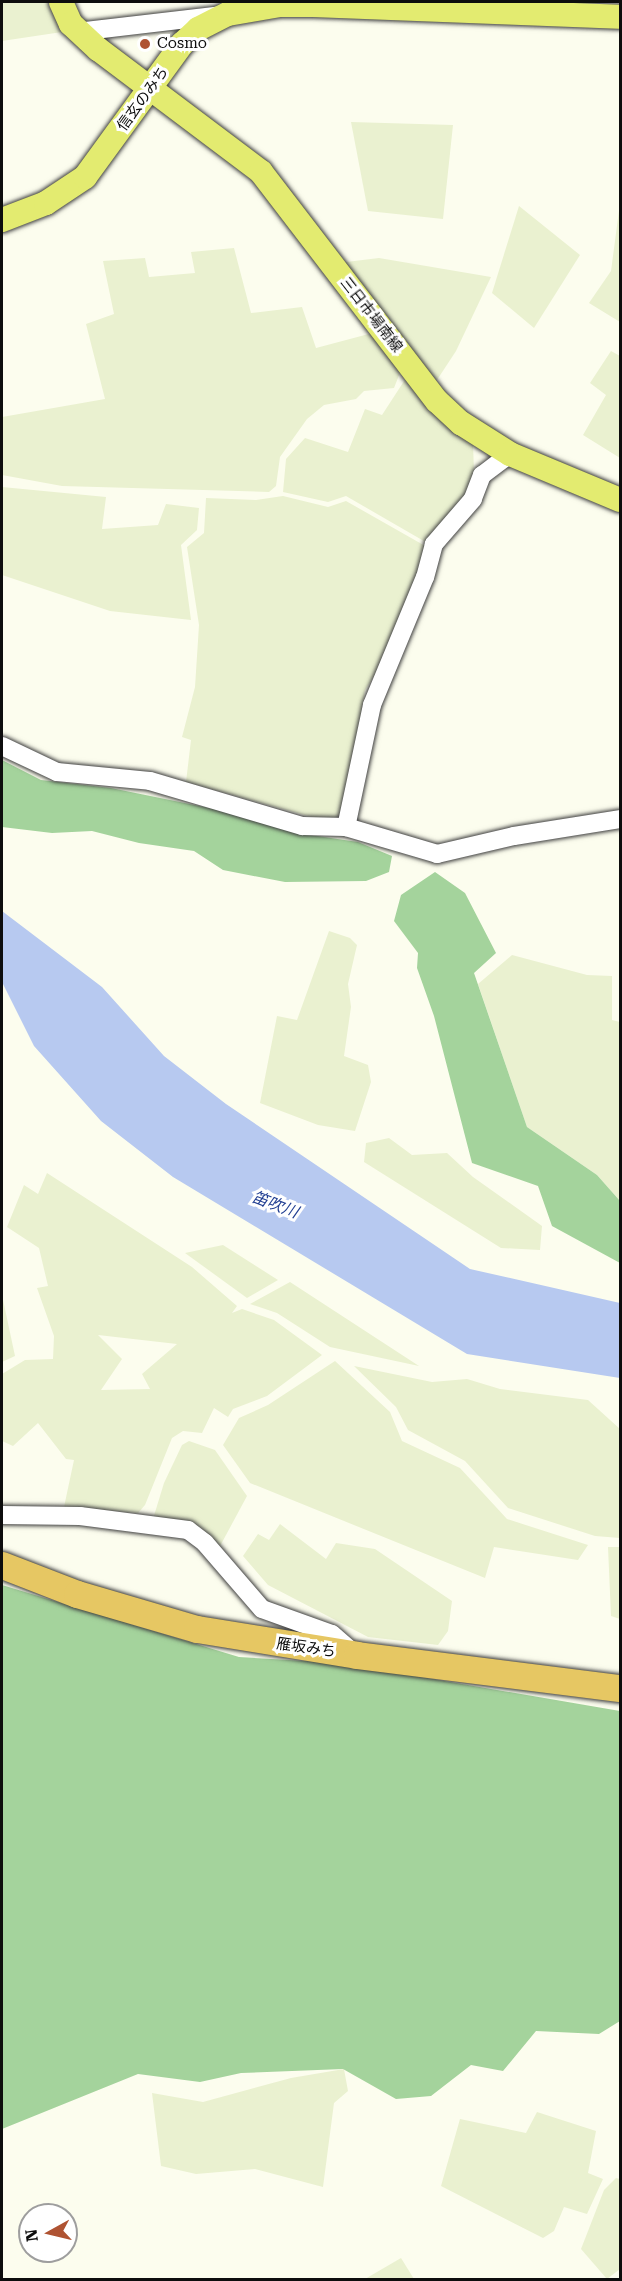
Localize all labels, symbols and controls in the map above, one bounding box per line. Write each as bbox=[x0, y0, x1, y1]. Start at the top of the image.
place label: Cosmo bbox=[157, 35, 207, 53]
marker: Cosmo bbox=[138, 37, 152, 51]
street label: 信玄のみち bbox=[114, 63, 172, 135]
street label: 三日市場南線 bbox=[336, 274, 406, 356]
water label: 笛吹川 bbox=[249, 1187, 301, 1223]
street label: 雁坂みち bbox=[275, 1635, 337, 1661]
north arrow bbox=[18, 2203, 78, 2263]
text: N bbox=[21, 2228, 42, 2243]

